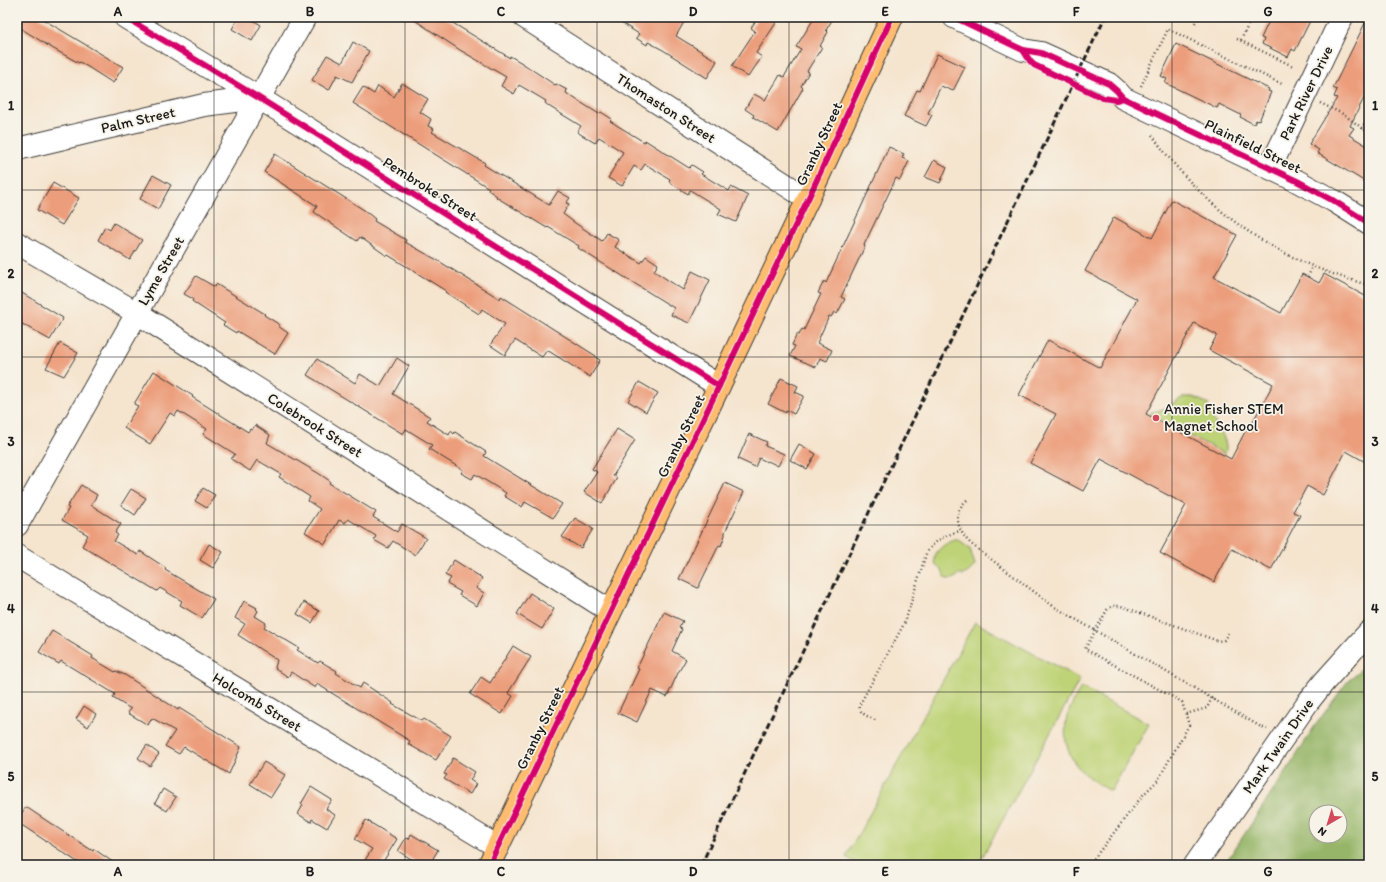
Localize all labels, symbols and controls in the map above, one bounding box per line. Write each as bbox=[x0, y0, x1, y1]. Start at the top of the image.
text: A bbox=[113, 4, 123, 19]
text: B bbox=[306, 4, 315, 19]
text: C bbox=[497, 4, 506, 19]
text: D bbox=[689, 4, 698, 19]
text: E bbox=[881, 4, 889, 19]
text: F bbox=[1073, 4, 1080, 19]
text: G bbox=[1264, 4, 1273, 19]
street label: Park River Drive bbox=[1275, 43, 1337, 143]
street label: Thomaston Street bbox=[613, 69, 719, 147]
text: 1 bbox=[8, 98, 14, 113]
text: 1 bbox=[1372, 98, 1378, 113]
street label: Granby Street bbox=[792, 99, 846, 189]
street label: Palm Street bbox=[99, 103, 177, 137]
street label: Plainfield Street bbox=[1202, 115, 1304, 177]
street label: Pembroke Street bbox=[380, 153, 481, 225]
street label: Lyme Street bbox=[134, 233, 188, 309]
text: 2 bbox=[8, 266, 15, 281]
text: 2 bbox=[1372, 266, 1379, 281]
street label: Colebrook Street bbox=[264, 389, 366, 462]
street label: Granby Street bbox=[653, 391, 709, 481]
place label: Annie Fisher STEM Magnet School bbox=[1164, 400, 1284, 435]
marker: Annie Fisher STEM Magnet School bbox=[1151, 413, 1161, 423]
text: 3 bbox=[7, 434, 15, 449]
text: 3 bbox=[1371, 434, 1379, 449]
text: 4 bbox=[7, 601, 15, 616]
text: 4 bbox=[1371, 601, 1379, 616]
street label: Holcomb Street bbox=[209, 668, 305, 736]
street label: Granby Street bbox=[512, 683, 568, 773]
street label: Mark Twain Drive bbox=[1239, 695, 1317, 797]
text: 5 bbox=[8, 769, 15, 784]
text: 5 bbox=[1372, 769, 1379, 784]
north arrow bbox=[1308, 804, 1348, 844]
text: N bbox=[1315, 824, 1329, 839]
text: A bbox=[113, 864, 123, 879]
text: B bbox=[306, 864, 315, 879]
text: C bbox=[497, 864, 506, 879]
text: D bbox=[689, 864, 698, 879]
text: E bbox=[881, 864, 889, 879]
text: F bbox=[1073, 864, 1080, 879]
text: G bbox=[1264, 864, 1273, 879]

